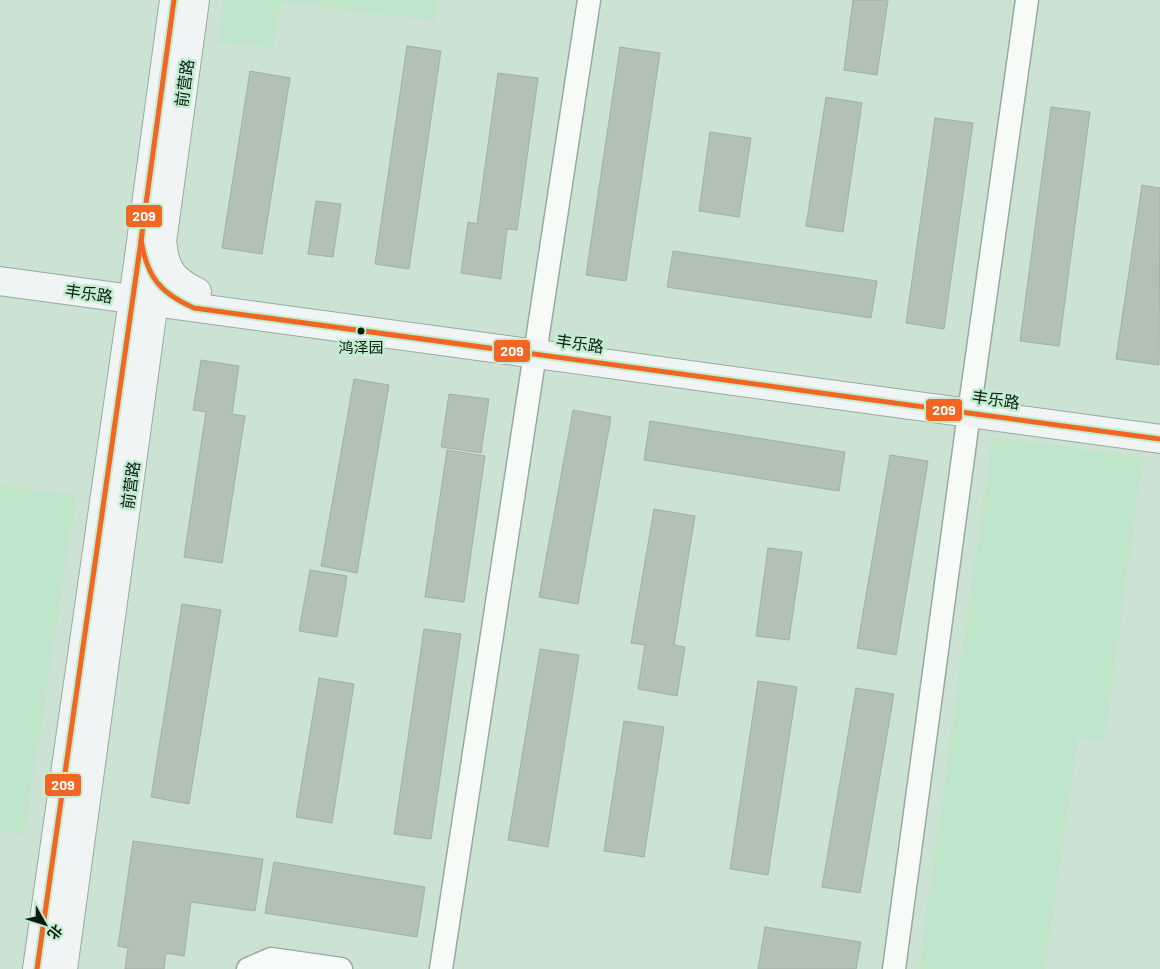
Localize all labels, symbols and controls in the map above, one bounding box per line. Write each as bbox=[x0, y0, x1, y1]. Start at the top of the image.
street label: 前营路 bbox=[171, 58, 197, 108]
line badge: 209 bbox=[125, 204, 163, 228]
text: 209 bbox=[132, 207, 156, 224]
street label: 丰乐路 bbox=[64, 280, 114, 306]
marker: 鸿泽园 bbox=[356, 326, 366, 336]
street label: 丰乐路 bbox=[555, 330, 605, 356]
place label: 鸿泽园 bbox=[338, 338, 384, 356]
line badge: 209 bbox=[493, 339, 531, 363]
text: 209 bbox=[500, 342, 524, 359]
street label: 丰乐路 bbox=[971, 386, 1021, 412]
line badge: 209 bbox=[925, 398, 963, 422]
text: 209 bbox=[932, 401, 956, 418]
street label: 前营路 bbox=[117, 460, 143, 510]
line badge: 209 bbox=[44, 773, 82, 797]
text: 209 bbox=[51, 776, 75, 793]
north arrow bbox=[20, 899, 70, 949]
text: 北 bbox=[44, 922, 67, 943]

